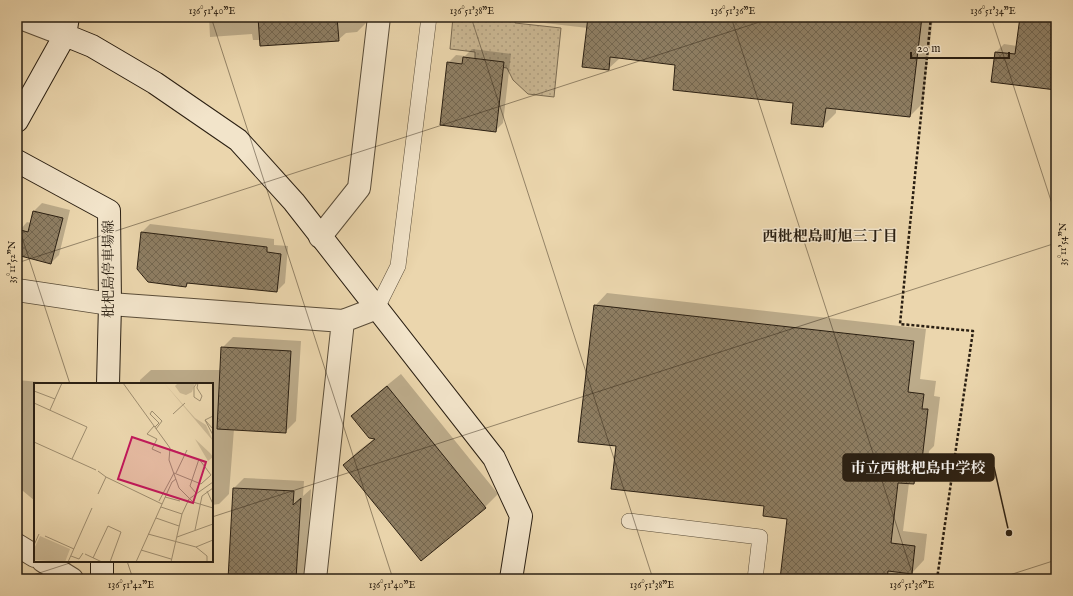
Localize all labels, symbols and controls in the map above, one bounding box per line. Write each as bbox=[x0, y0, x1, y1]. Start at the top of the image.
text: 136°51'40"E bbox=[189, 5, 235, 18]
text: 136°51'38"E bbox=[450, 5, 494, 18]
text: 136°51'36"E bbox=[711, 5, 755, 18]
text: 136°51'34"E bbox=[970, 5, 1016, 18]
scale bar bbox=[911, 34, 1009, 60]
text: 20 m bbox=[917, 41, 940, 56]
street label: 枇杷島停車場線 bbox=[100, 220, 118, 318]
text: 35°11'54"N bbox=[1057, 222, 1070, 265]
district label: 西枇杷島町旭三丁目 bbox=[762, 227, 898, 246]
text: 35°11'52"N bbox=[6, 240, 19, 283]
inset map bbox=[34, 383, 213, 562]
callout: 市立西枇杷島中学校 bbox=[843, 454, 994, 481]
text: 市立西枇杷島中学校 bbox=[850, 459, 986, 478]
text: 136°51'42"E bbox=[108, 579, 154, 592]
text: 136°51'40"E bbox=[369, 579, 415, 592]
text: 136°51'38"E bbox=[630, 579, 674, 592]
text: 136°51'36"E bbox=[890, 579, 934, 592]

